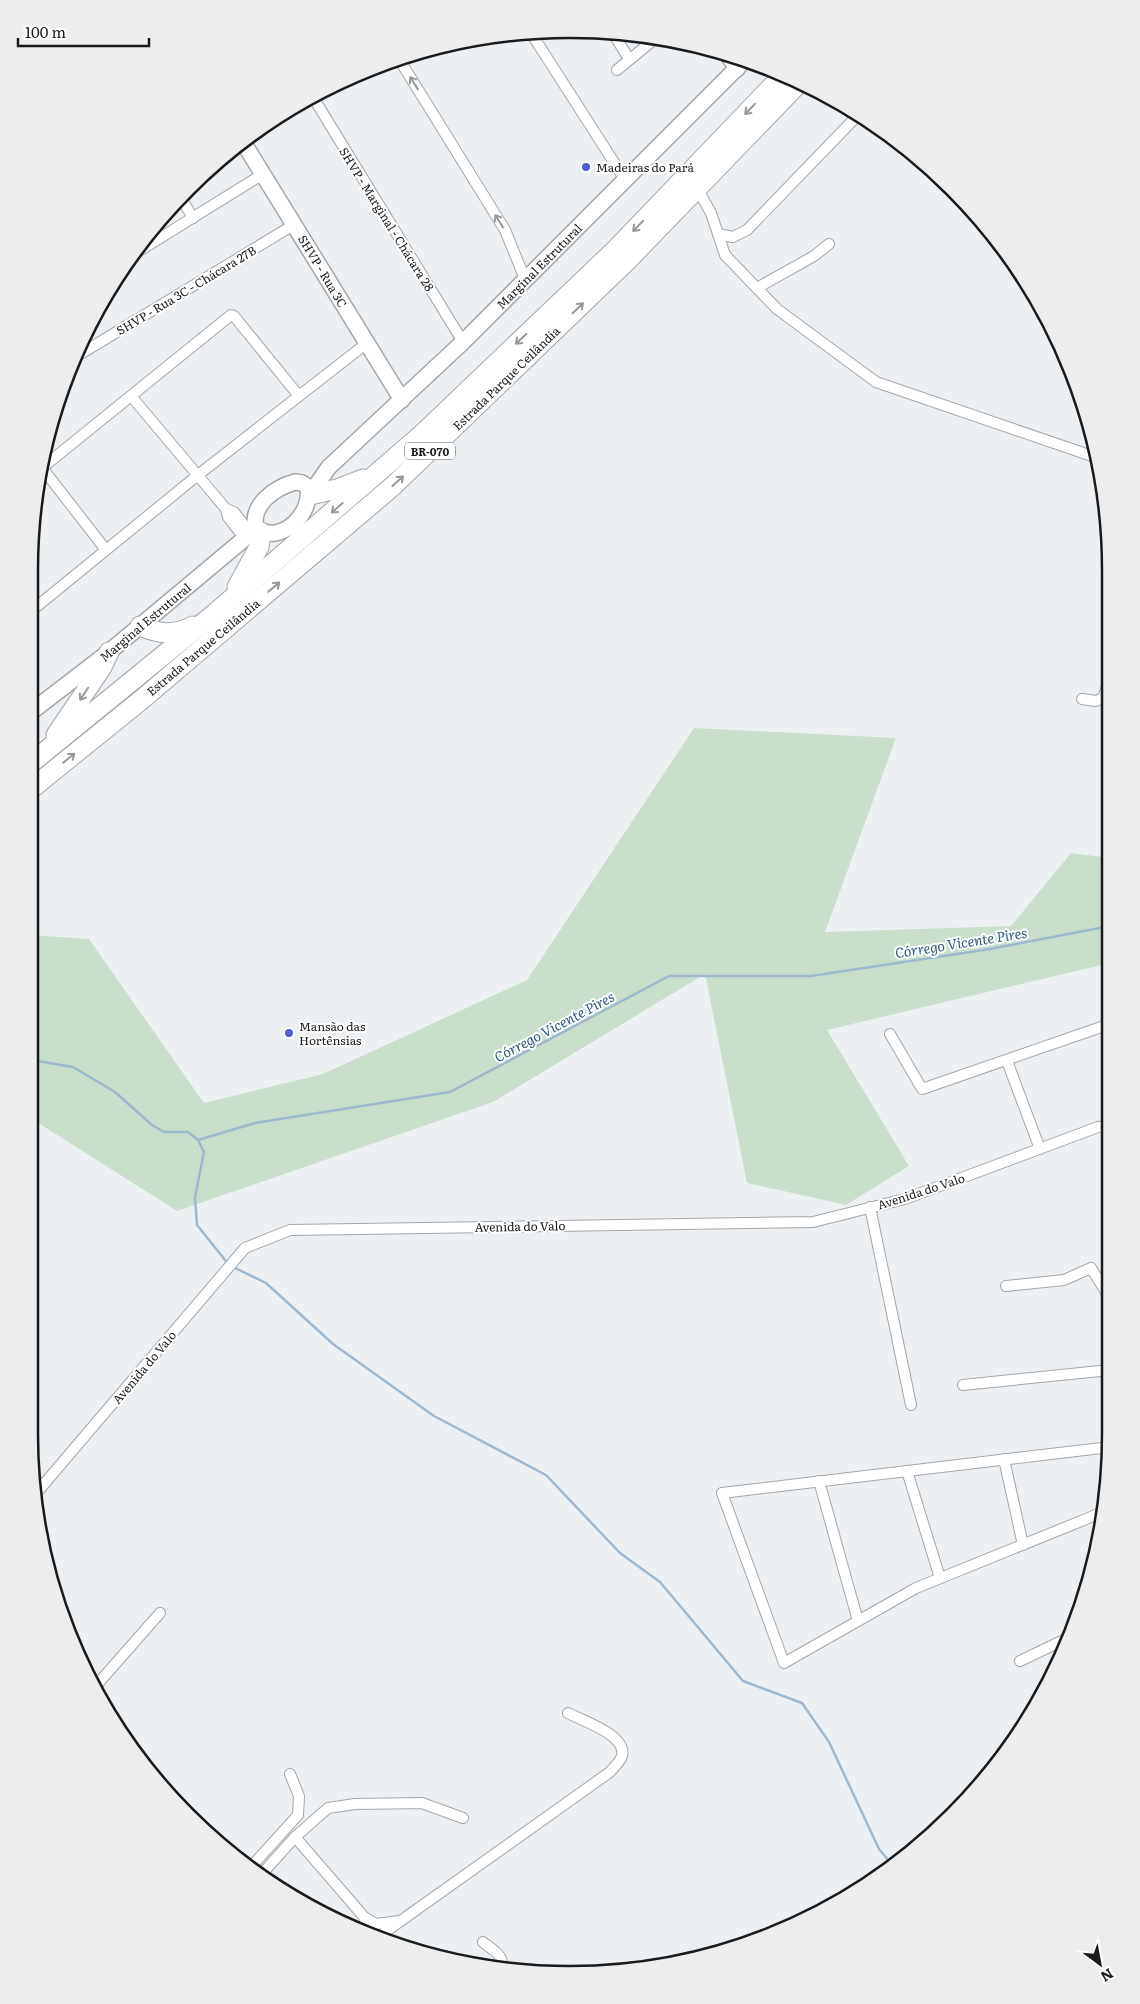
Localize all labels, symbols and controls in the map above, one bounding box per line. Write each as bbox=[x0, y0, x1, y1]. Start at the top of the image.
scale bar bbox=[18, 15, 149, 47]
text: 100 m bbox=[25, 20, 66, 43]
one-way arrow bbox=[408, 76, 418, 90]
one-way arrow bbox=[744, 103, 756, 115]
street label: SHVP - Marginal - Chácara 28 bbox=[335, 144, 439, 295]
place label: Madeiras do Pará bbox=[596, 158, 694, 176]
marker: Madeiras do Pará bbox=[580, 161, 592, 173]
one-way arrow bbox=[494, 215, 504, 229]
street label: Marginal Estrutural bbox=[492, 219, 586, 313]
one-way arrow bbox=[632, 220, 644, 232]
street label: SHVP - Rua 3C bbox=[294, 231, 352, 311]
street label: SHVP - Rua 3C - Chácara 27B bbox=[113, 241, 259, 339]
one-way arrow bbox=[572, 302, 584, 314]
street label: Estrada Parque Ceilândia bbox=[448, 322, 564, 434]
one-way arrow bbox=[515, 333, 527, 345]
road number: BR-070 bbox=[405, 442, 455, 460]
one-way arrow bbox=[391, 475, 404, 487]
one-way arrow bbox=[331, 502, 344, 513]
street label: Marginal Estrutural bbox=[95, 578, 195, 666]
one-way arrow bbox=[267, 581, 280, 592]
street label: Estrada Parque Ceilândia bbox=[142, 594, 264, 700]
one-way arrow bbox=[79, 686, 89, 700]
one-way arrow bbox=[62, 753, 75, 764]
water label: Córrego Vicente Pires bbox=[893, 922, 1029, 962]
water label: Córrego Vicente Pires bbox=[490, 986, 618, 1066]
place label: Mansão das Hortênsias bbox=[299, 1017, 366, 1049]
marker: Mansão das Hortênsias bbox=[283, 1027, 295, 1039]
street label: Avenida do Valo bbox=[875, 1168, 967, 1214]
street label: Avenida do Valo bbox=[474, 1216, 566, 1236]
street label: Avenida do Valo bbox=[108, 1326, 180, 1408]
north arrow bbox=[1075, 1939, 1125, 1989]
text: N bbox=[1097, 1964, 1118, 1988]

